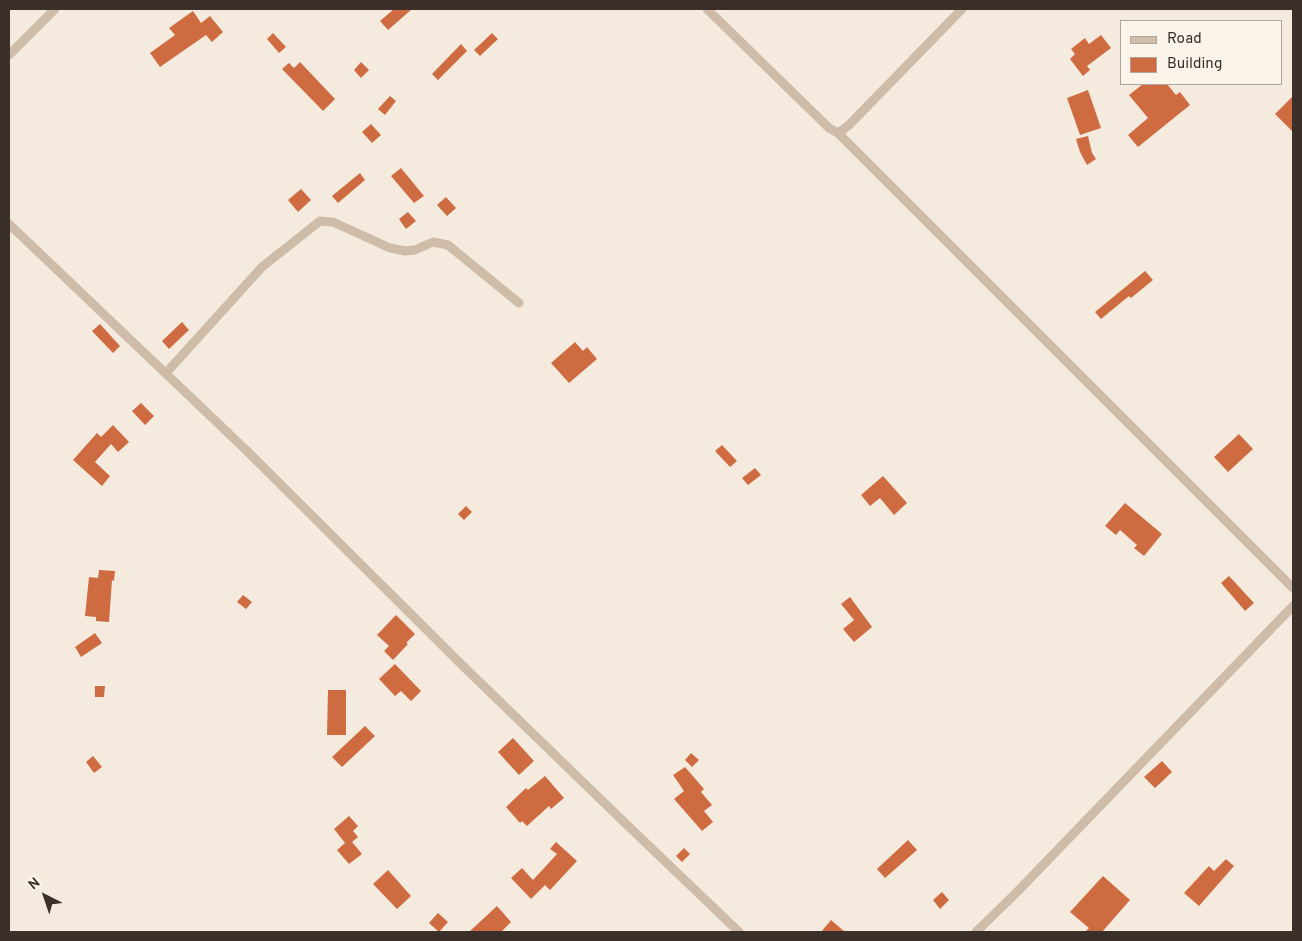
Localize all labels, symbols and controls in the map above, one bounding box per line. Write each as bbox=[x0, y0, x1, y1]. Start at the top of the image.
legend bbox=[1120, 20, 1282, 85]
text: Road bbox=[1167, 30, 1202, 49]
text: Building bbox=[1167, 55, 1222, 74]
north arrow bbox=[20, 871, 70, 921]
text: N bbox=[25, 875, 44, 894]

